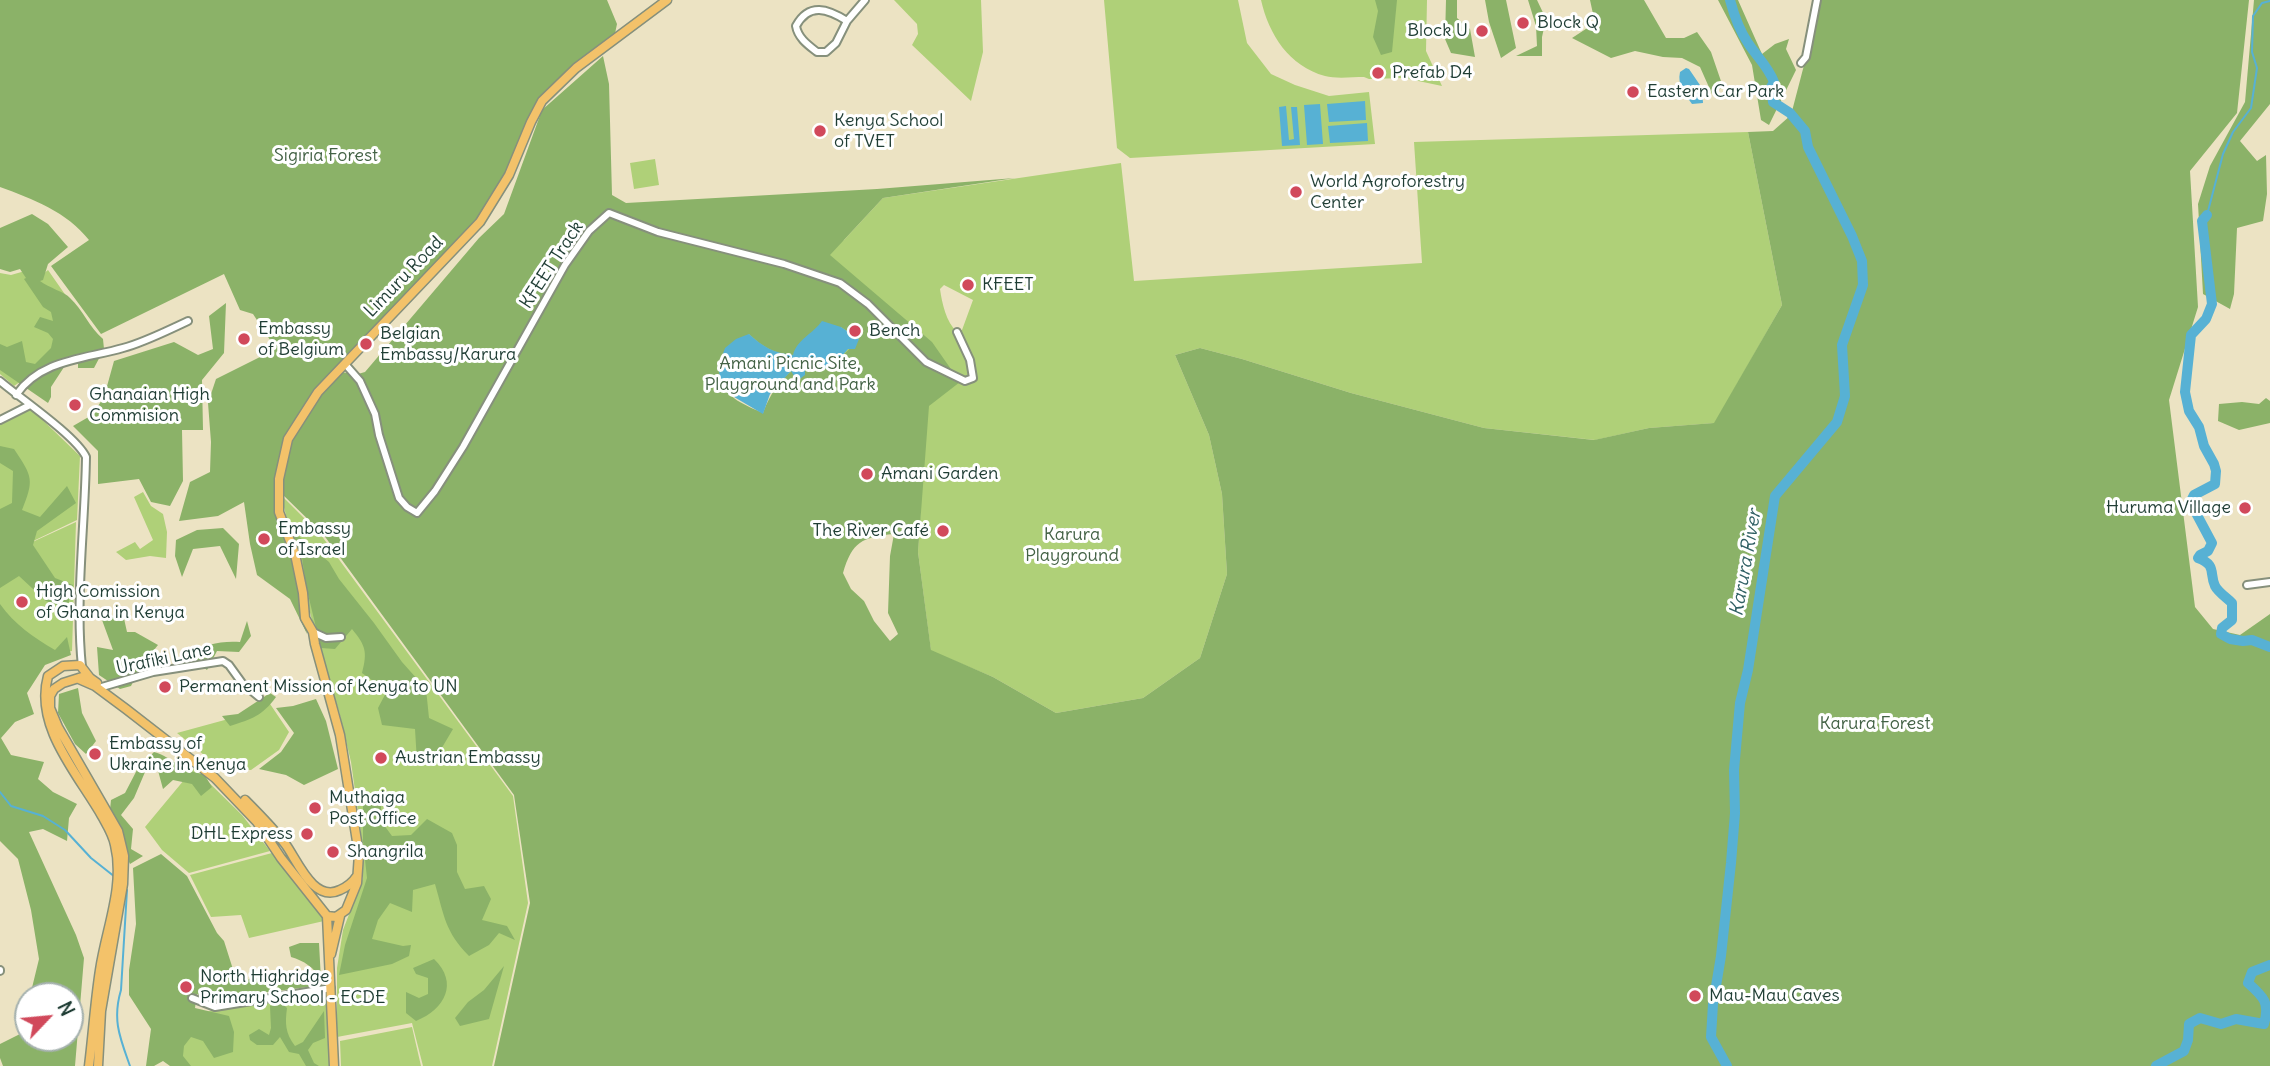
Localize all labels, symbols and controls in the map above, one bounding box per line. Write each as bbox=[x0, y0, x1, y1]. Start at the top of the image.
place label: Block Q bbox=[1537, 12, 1599, 34]
marker: Block Q bbox=[1515, 15, 1531, 31]
place label: Block U bbox=[1407, 20, 1468, 42]
marker: Block U bbox=[1474, 23, 1490, 39]
place label: Prefab D4 bbox=[1392, 62, 1473, 84]
marker: Prefab D4 bbox=[1370, 65, 1386, 81]
place label: Eastern Car Park bbox=[1647, 81, 1784, 103]
marker: Eastern Car Park bbox=[1625, 84, 1641, 100]
place label: Kenya School of TVET bbox=[834, 110, 943, 152]
marker: Kenya School of TVET bbox=[812, 123, 828, 139]
park label: Sigiria Forest bbox=[274, 145, 378, 167]
place label: World Agroforestry Center bbox=[1310, 171, 1465, 214]
marker: World Agroforestry Center bbox=[1288, 184, 1304, 200]
street label: KFEET Track bbox=[516, 217, 588, 313]
street label: Limuru Road bbox=[360, 232, 448, 322]
place label: KFEET bbox=[982, 274, 1034, 296]
marker: KFEET bbox=[960, 277, 976, 293]
place label: Embassy of Belgium bbox=[258, 318, 344, 360]
place label: Bench bbox=[869, 320, 920, 342]
place label: Belgian Embassy/Karura bbox=[380, 323, 516, 366]
marker: Bench bbox=[847, 323, 863, 339]
marker: Embassy of Belgium bbox=[236, 331, 252, 347]
marker: Belgian Embassy/Karura bbox=[358, 336, 374, 352]
park label: Amani Picnic Site, Playground and Park bbox=[704, 353, 876, 396]
place label: Ghanaian High Commision bbox=[89, 384, 210, 426]
marker: Ghanaian High Commision bbox=[67, 397, 83, 413]
place label: Amani Garden bbox=[881, 463, 998, 485]
marker: Amani Garden bbox=[859, 466, 875, 482]
place label: Huruma Village bbox=[2106, 497, 2231, 519]
marker: Huruma Village bbox=[2237, 500, 2253, 516]
water label: Karura River bbox=[1725, 508, 1767, 618]
place label: Embassy of Israel bbox=[278, 518, 351, 560]
place label: The River Café bbox=[813, 520, 929, 542]
marker: The River Café bbox=[935, 523, 951, 539]
park label: Karura Playground bbox=[1025, 524, 1119, 566]
marker: Embassy of Israel bbox=[256, 531, 272, 547]
place label: High Comission of Ghana in Kenya bbox=[36, 581, 185, 624]
marker: High Comission of Ghana in Kenya bbox=[14, 594, 30, 610]
street label: Urafiki Lane bbox=[114, 638, 214, 680]
place label: Permanent Mission of Kenya to UN bbox=[179, 676, 458, 698]
marker: Permanent Mission of Kenya to UN bbox=[157, 679, 173, 695]
park label: Karura Forest bbox=[1819, 713, 1931, 735]
place label: Embassy of Ukraine in Kenya bbox=[109, 733, 246, 776]
marker: Embassy of Ukraine in Kenya bbox=[87, 746, 103, 762]
place label: Austrian Embassy bbox=[395, 747, 541, 769]
marker: Austrian Embassy bbox=[373, 750, 389, 766]
place label: Muthaiga Post Office bbox=[329, 787, 416, 830]
marker: Muthaiga Post Office bbox=[307, 800, 323, 816]
place label: DHL Express bbox=[191, 823, 293, 845]
marker: DHL Express bbox=[299, 826, 315, 842]
place label: Shangrila bbox=[347, 841, 424, 863]
marker: Shangrila bbox=[325, 844, 341, 860]
place label: North Highridge Primary School - ECDE bbox=[200, 966, 386, 1009]
marker: North Highridge Primary School - ECDE bbox=[178, 979, 194, 995]
north arrow bbox=[14, 982, 84, 1052]
place label: Mau-Mau Caves bbox=[1709, 985, 1840, 1007]
marker: Mau-Mau Caves bbox=[1687, 988, 1703, 1004]
text: N bbox=[52, 997, 80, 1020]

